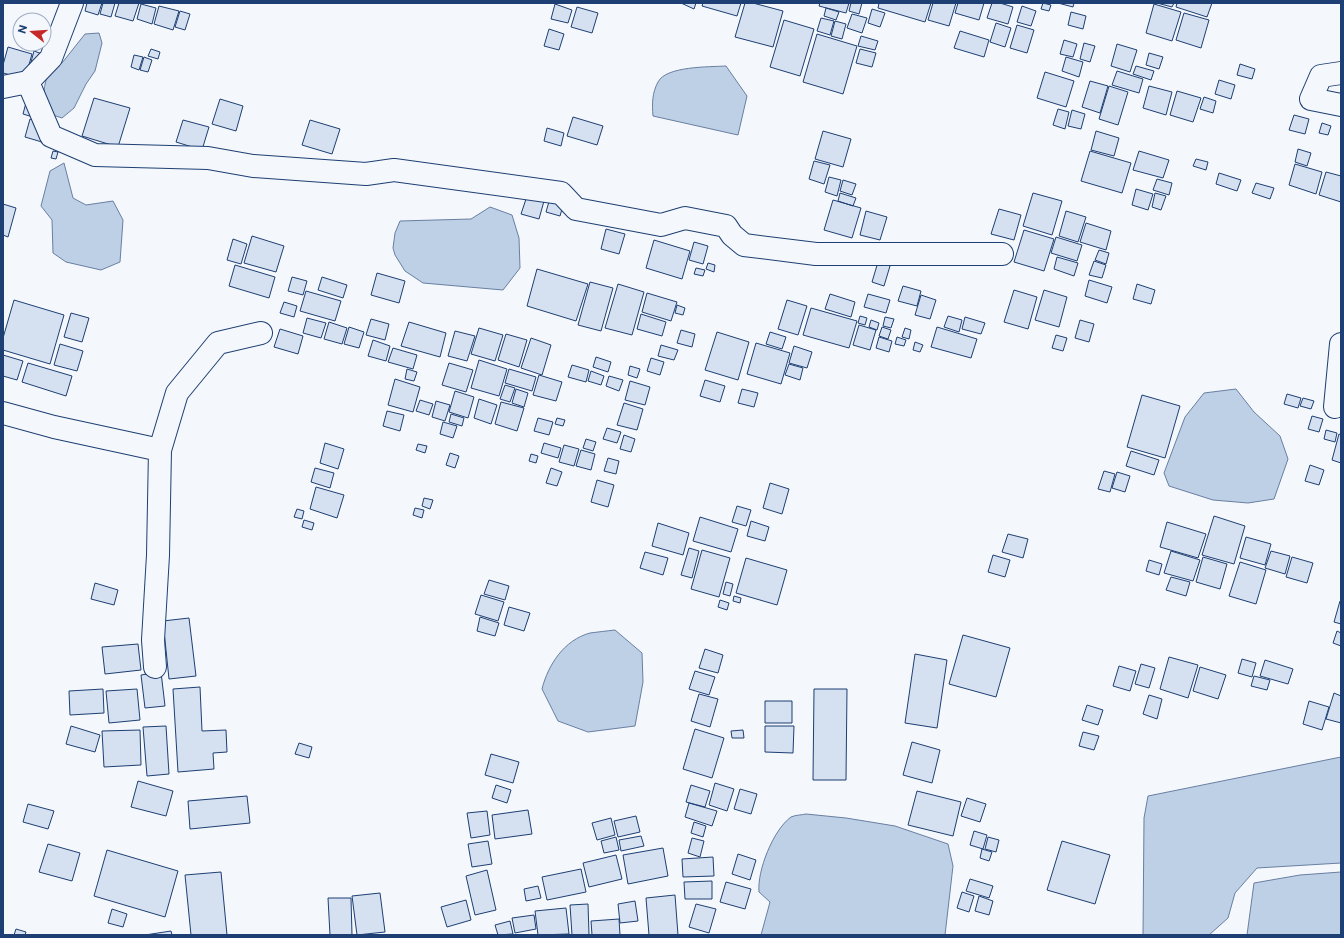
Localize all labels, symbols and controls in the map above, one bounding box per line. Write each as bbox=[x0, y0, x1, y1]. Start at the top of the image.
north arrow bbox=[12, 12, 52, 52]
text: N bbox=[15, 23, 29, 35]

